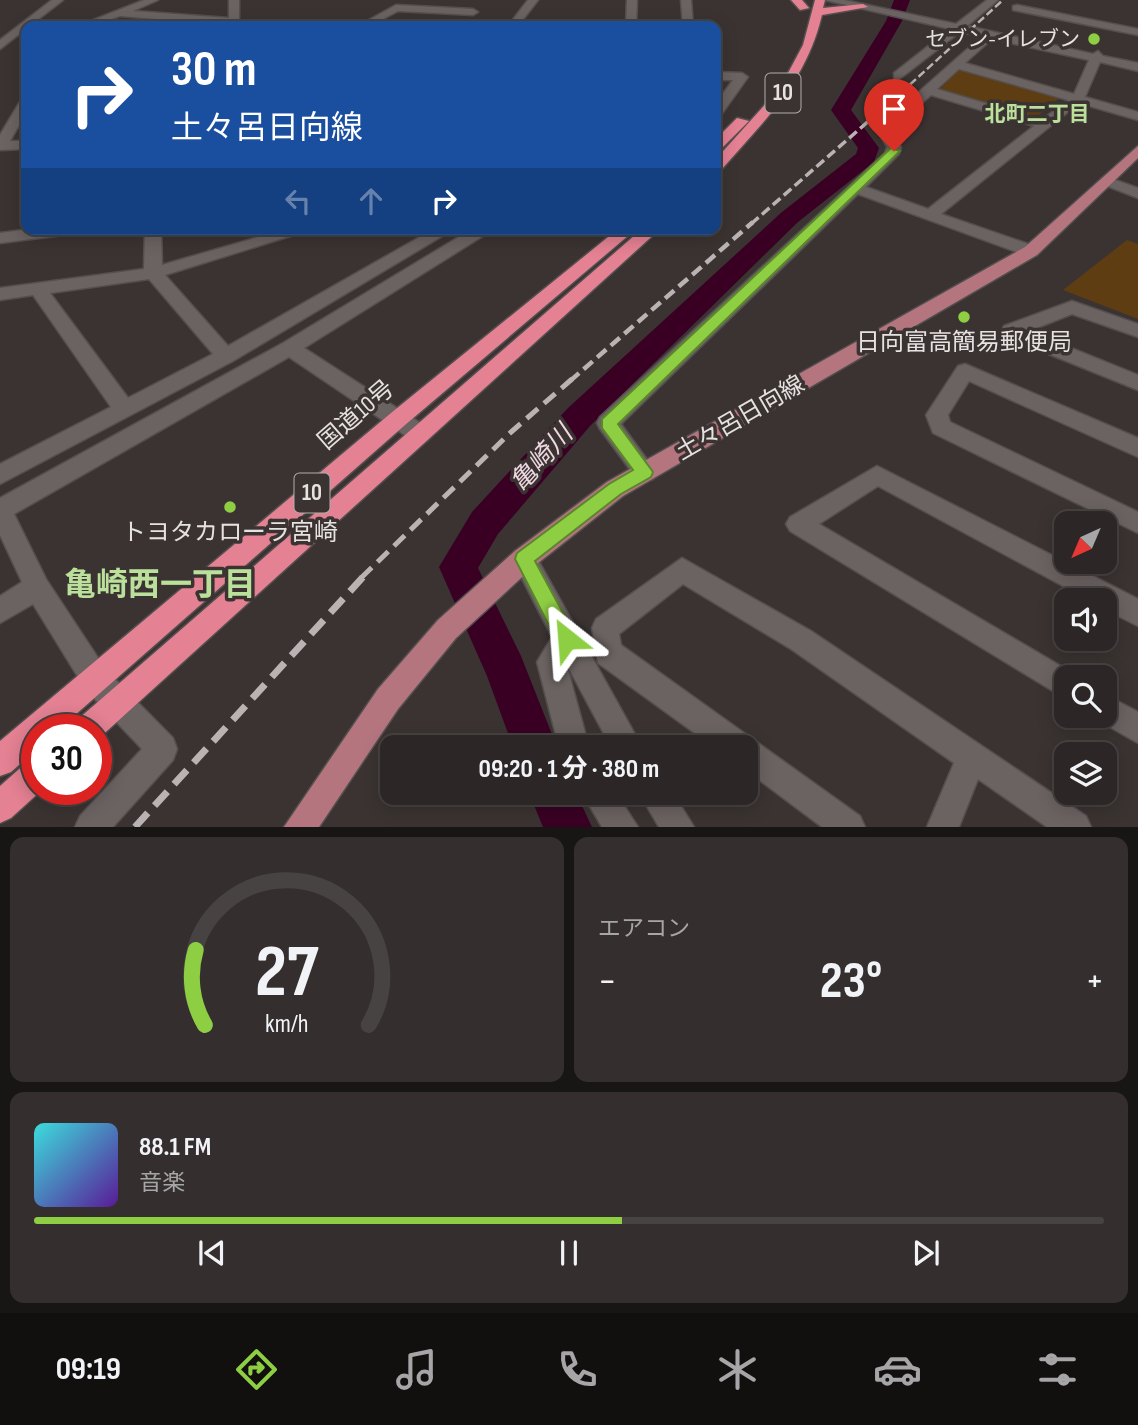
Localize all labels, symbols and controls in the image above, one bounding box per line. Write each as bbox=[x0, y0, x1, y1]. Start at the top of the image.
place label: セブン-イレブン bbox=[925, 27, 1080, 52]
marker: セブン-イレブン bbox=[1086, 31, 1102, 47]
text: 30 m bbox=[171, 41, 256, 100]
icon: right bbox=[56, 49, 147, 140]
road number: 10 bbox=[766, 74, 800, 113]
pin bbox=[864, 79, 924, 151]
icon: arrive bbox=[875, 90, 913, 128]
district label: 北町二丁目 bbox=[985, 102, 1090, 127]
text: 土々呂日向線 bbox=[171, 109, 363, 148]
icon: left bbox=[279, 182, 317, 220]
icon: ahead bbox=[352, 182, 390, 220]
icon: right bbox=[425, 182, 463, 220]
marker: 日向富高簡易郵便局 bbox=[956, 309, 972, 325]
place label: 日向富高簡易郵便局 bbox=[856, 328, 1072, 357]
street label: 土々呂日向線 bbox=[670, 369, 810, 467]
street label: 国道10号 bbox=[312, 374, 400, 456]
water label: 亀崎川 bbox=[504, 417, 582, 498]
road number: 10 bbox=[294, 474, 330, 512]
marker: トヨタカローラ宮崎 bbox=[222, 499, 238, 515]
north arrow bbox=[1054, 511, 1116, 574]
map controls bbox=[1054, 511, 1117, 805]
place label: トヨタカローラ宮崎 bbox=[122, 518, 338, 547]
district label: 亀崎西一丁目 bbox=[64, 566, 256, 605]
button: sound bbox=[1054, 588, 1117, 651]
position arrow bbox=[530, 602, 604, 676]
button: search bbox=[1054, 665, 1117, 728]
speed limit sign: 30 bbox=[21, 714, 112, 805]
button: layers bbox=[1054, 742, 1117, 805]
text: 09:20 · 1 分 · 380 m bbox=[479, 754, 659, 785]
text: エアコン bbox=[598, 915, 690, 943]
text: 27 bbox=[255, 930, 319, 1018]
text: 23° bbox=[820, 950, 882, 1013]
text: − bbox=[598, 959, 617, 1004]
text: + bbox=[1085, 959, 1104, 1004]
text: km/h bbox=[265, 1009, 309, 1040]
text: 88.1 FM bbox=[139, 1132, 211, 1163]
text: 音楽 bbox=[139, 1169, 185, 1197]
icon: previous bbox=[193, 1234, 231, 1272]
icon: pause bbox=[550, 1234, 588, 1272]
icon: next bbox=[907, 1234, 945, 1272]
icon: directions bbox=[232, 1345, 281, 1394]
icon: music bbox=[392, 1345, 441, 1394]
icon: phone bbox=[553, 1345, 602, 1394]
icon: climate bbox=[713, 1345, 762, 1394]
icon: car bbox=[873, 1345, 922, 1394]
icon: filters bbox=[1033, 1345, 1082, 1394]
text: 09:19 bbox=[56, 1350, 121, 1389]

